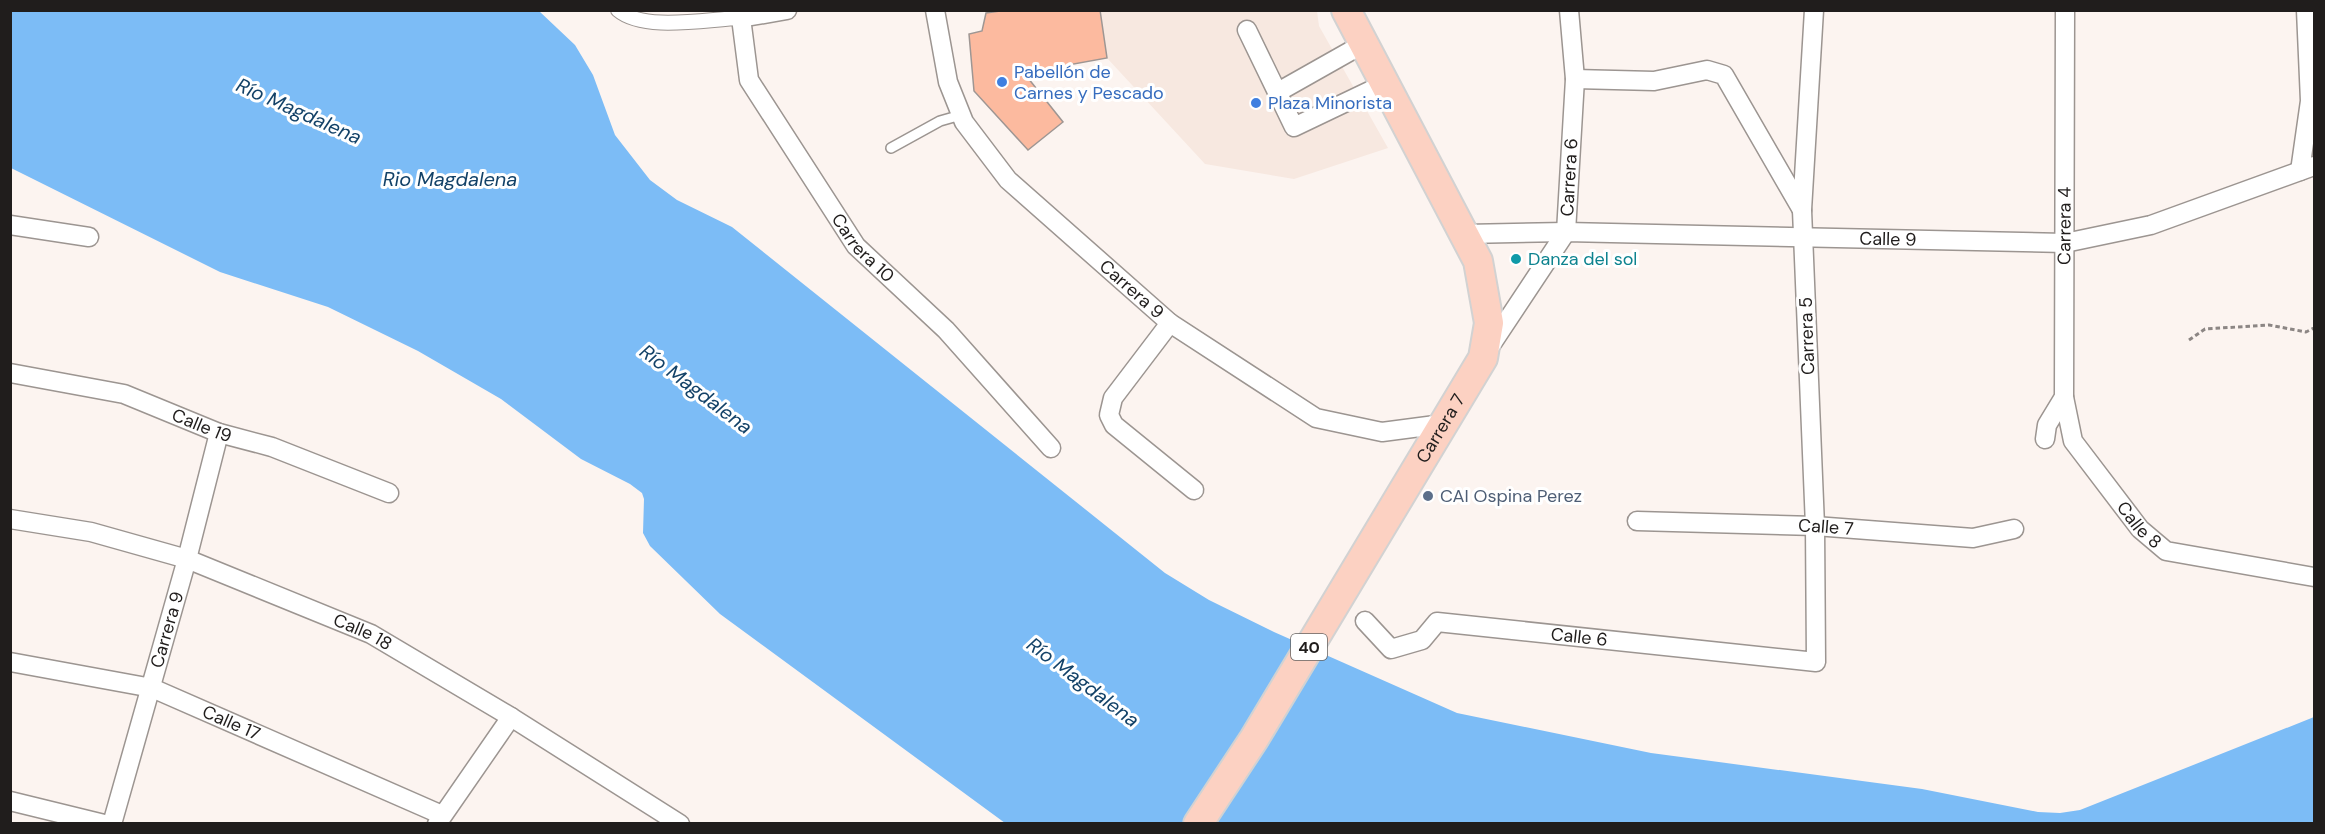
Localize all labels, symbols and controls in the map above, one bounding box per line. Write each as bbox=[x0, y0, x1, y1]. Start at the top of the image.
place label: Pabellón de Carnes y Pescado bbox=[1014, 60, 1164, 105]
water label: Río Magdalena bbox=[232, 72, 366, 150]
marker: Pabellón de Carnes y Pescado bbox=[995, 75, 1009, 89]
place label: Plaza Minorista bbox=[1268, 91, 1392, 115]
marker: Plaza Minorista bbox=[1249, 96, 1263, 110]
street label: Carrera 6 bbox=[1555, 137, 1584, 217]
water label: Rio Magdalena bbox=[383, 166, 517, 192]
street label: Carrera 4 bbox=[2052, 187, 2077, 265]
street label: Carrera 10 bbox=[826, 209, 900, 288]
street label: Calle 9 bbox=[1859, 226, 1917, 252]
place label: Danza del sol bbox=[1528, 247, 1637, 271]
marker: Danza del sol bbox=[1509, 252, 1523, 266]
street label: Carrera 9 bbox=[1094, 254, 1169, 324]
street label: Carrera 5 bbox=[1794, 297, 1820, 375]
water label: Río Magdalena bbox=[635, 338, 757, 440]
street label: Carrera 7 bbox=[1411, 389, 1471, 468]
street label: Calle 19 bbox=[168, 403, 234, 448]
place label: CAI Ospina Perez bbox=[1440, 484, 1582, 508]
marker: CAI Ospina Perez bbox=[1421, 489, 1435, 503]
street label: Calle 8 bbox=[2111, 496, 2167, 554]
street label: Calle 7 bbox=[1798, 514, 1854, 541]
street label: Carrera 9 bbox=[145, 589, 189, 671]
street label: Calle 18 bbox=[330, 608, 397, 656]
street label: Calle 6 bbox=[1550, 622, 1609, 652]
water label: Río Magdalena bbox=[1022, 631, 1144, 733]
road number: 40 bbox=[1291, 634, 1327, 660]
street label: Calle 17 bbox=[199, 700, 264, 746]

